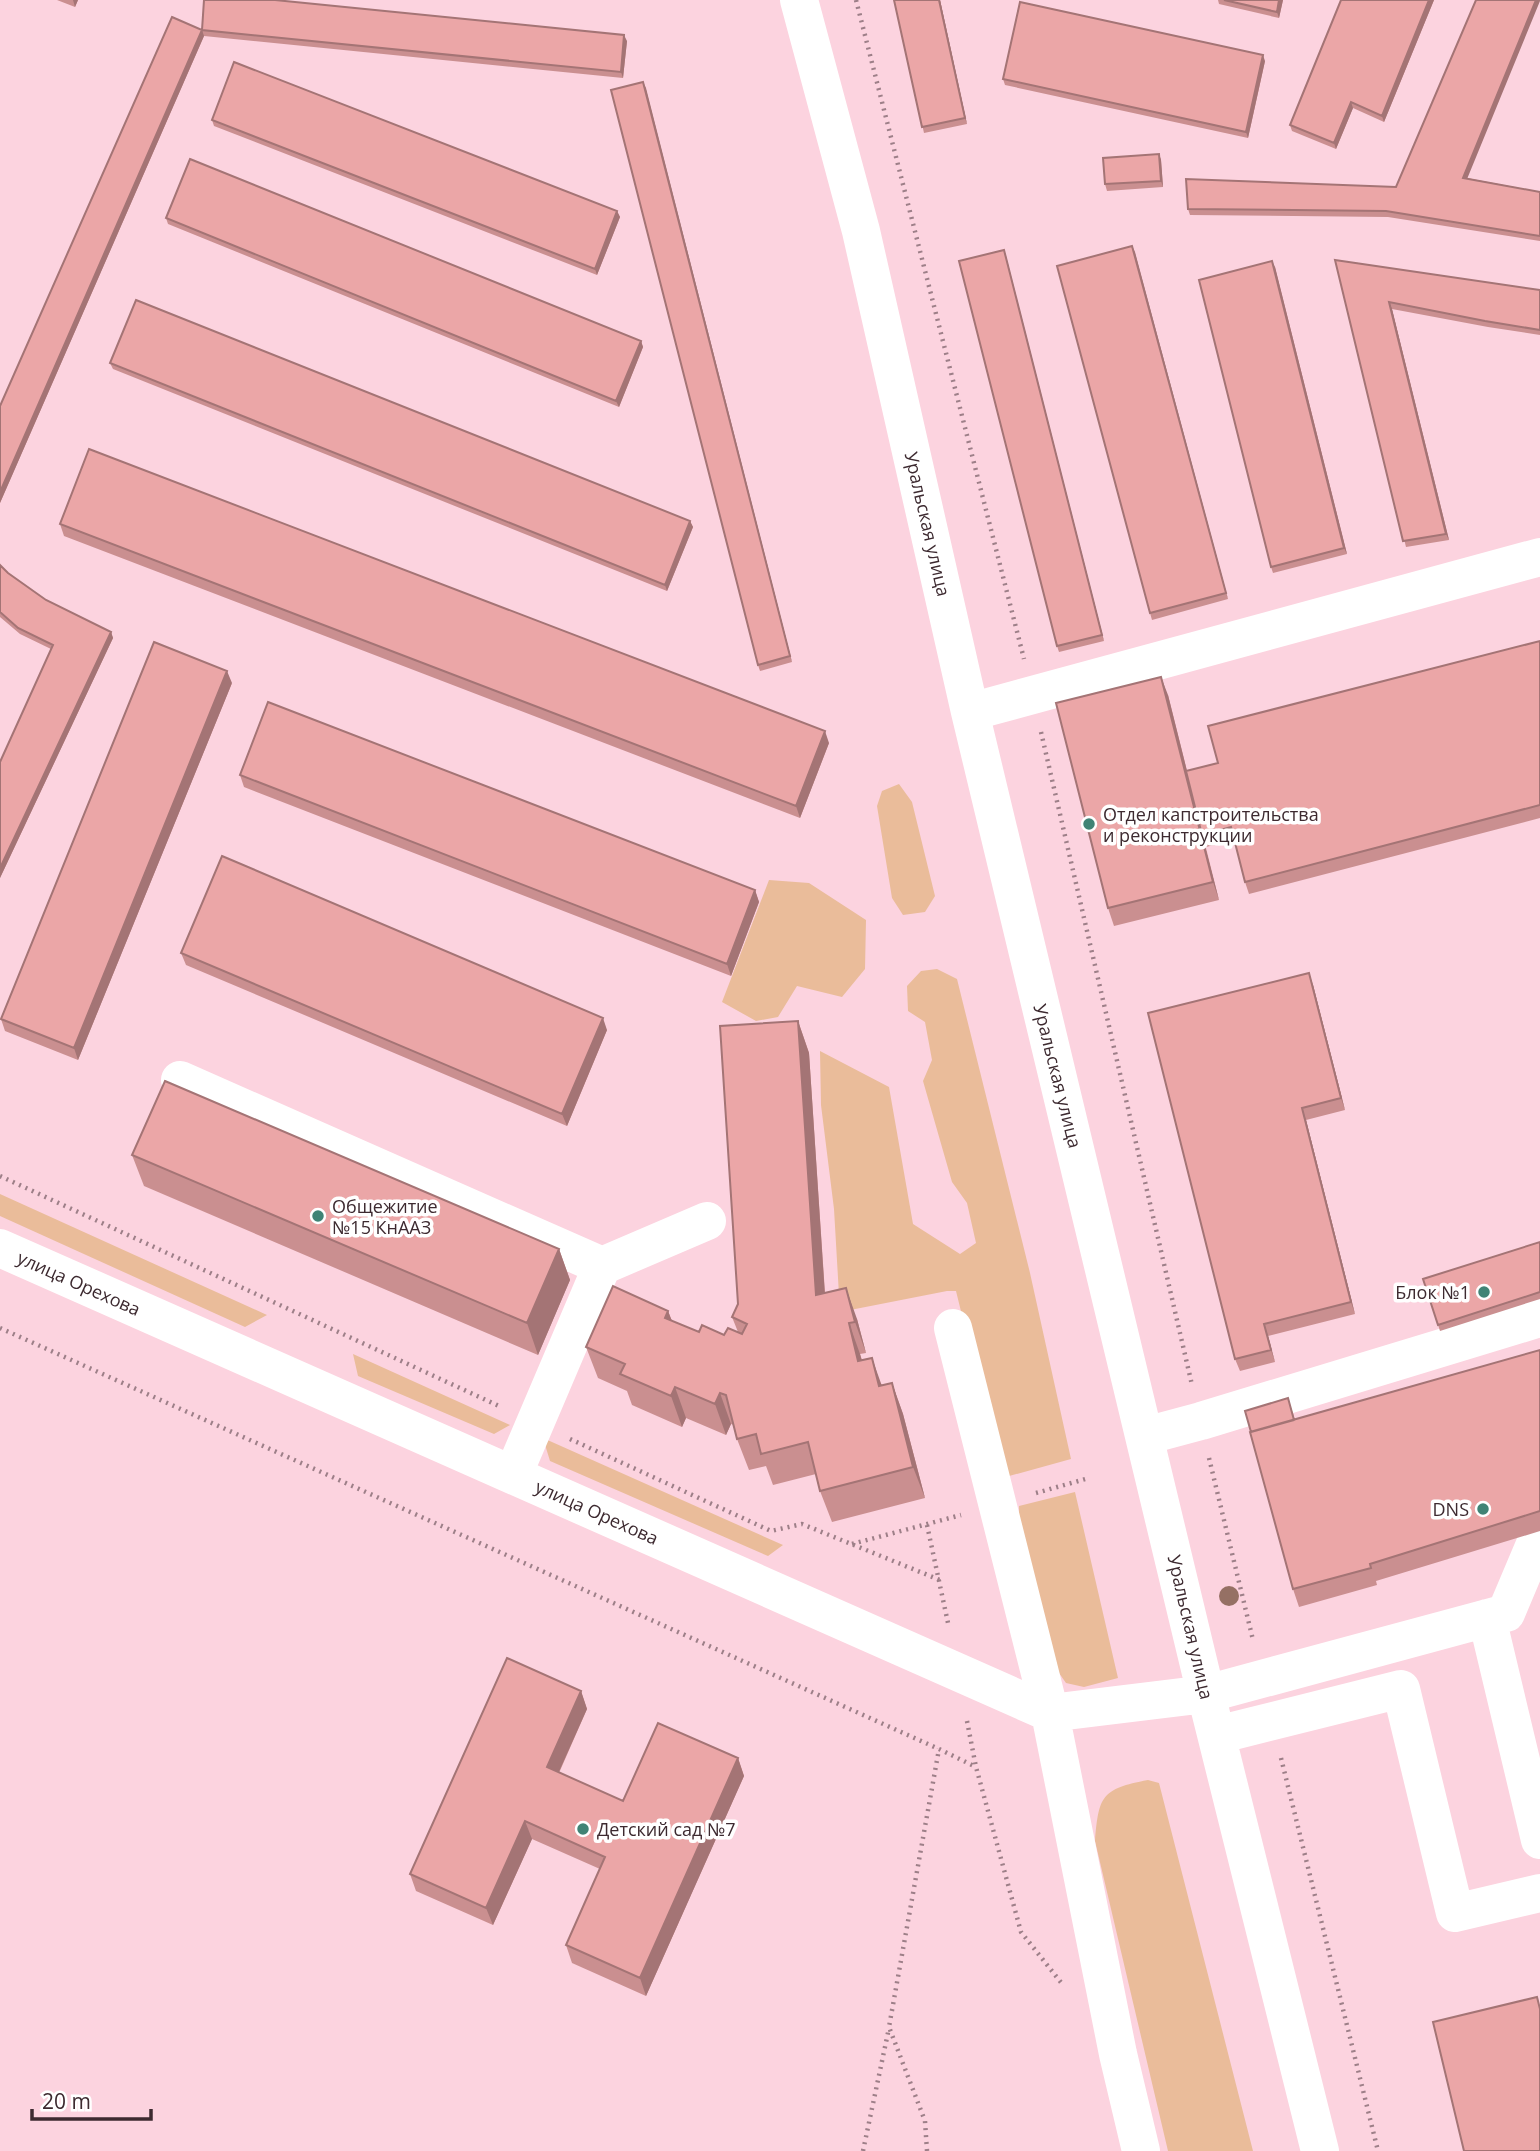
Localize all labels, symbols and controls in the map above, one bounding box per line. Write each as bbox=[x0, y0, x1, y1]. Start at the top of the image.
street label: Уральская улица bbox=[900, 449, 956, 599]
place label: Отдел капстроительства и реконструкции bbox=[1103, 802, 1319, 847]
marker: Отдел капстроительства и реконструкции bbox=[1081, 816, 1097, 832]
street label: Уральская улица bbox=[1028, 1001, 1088, 1151]
place label: Общежитие №15 КнААЗ bbox=[332, 1194, 438, 1239]
marker: Общежитие №15 КнААЗ bbox=[310, 1208, 326, 1224]
street label: улица Орехова bbox=[14, 1245, 144, 1321]
place label: Блок №1 bbox=[1395, 1280, 1470, 1304]
marker: Блок №1 bbox=[1476, 1284, 1492, 1300]
street label: улица Орехова bbox=[532, 1474, 662, 1550]
place label: DNS bbox=[1433, 1497, 1469, 1521]
marker: DNS bbox=[1475, 1501, 1491, 1517]
street label: Уральская улица bbox=[1163, 1552, 1219, 1702]
place label: Детский сад №7 bbox=[597, 1817, 736, 1841]
marker: Детский сад №7 bbox=[575, 1821, 591, 1837]
scale bar bbox=[32, 2078, 150, 2122]
text: 20 m bbox=[42, 2087, 91, 2115]

